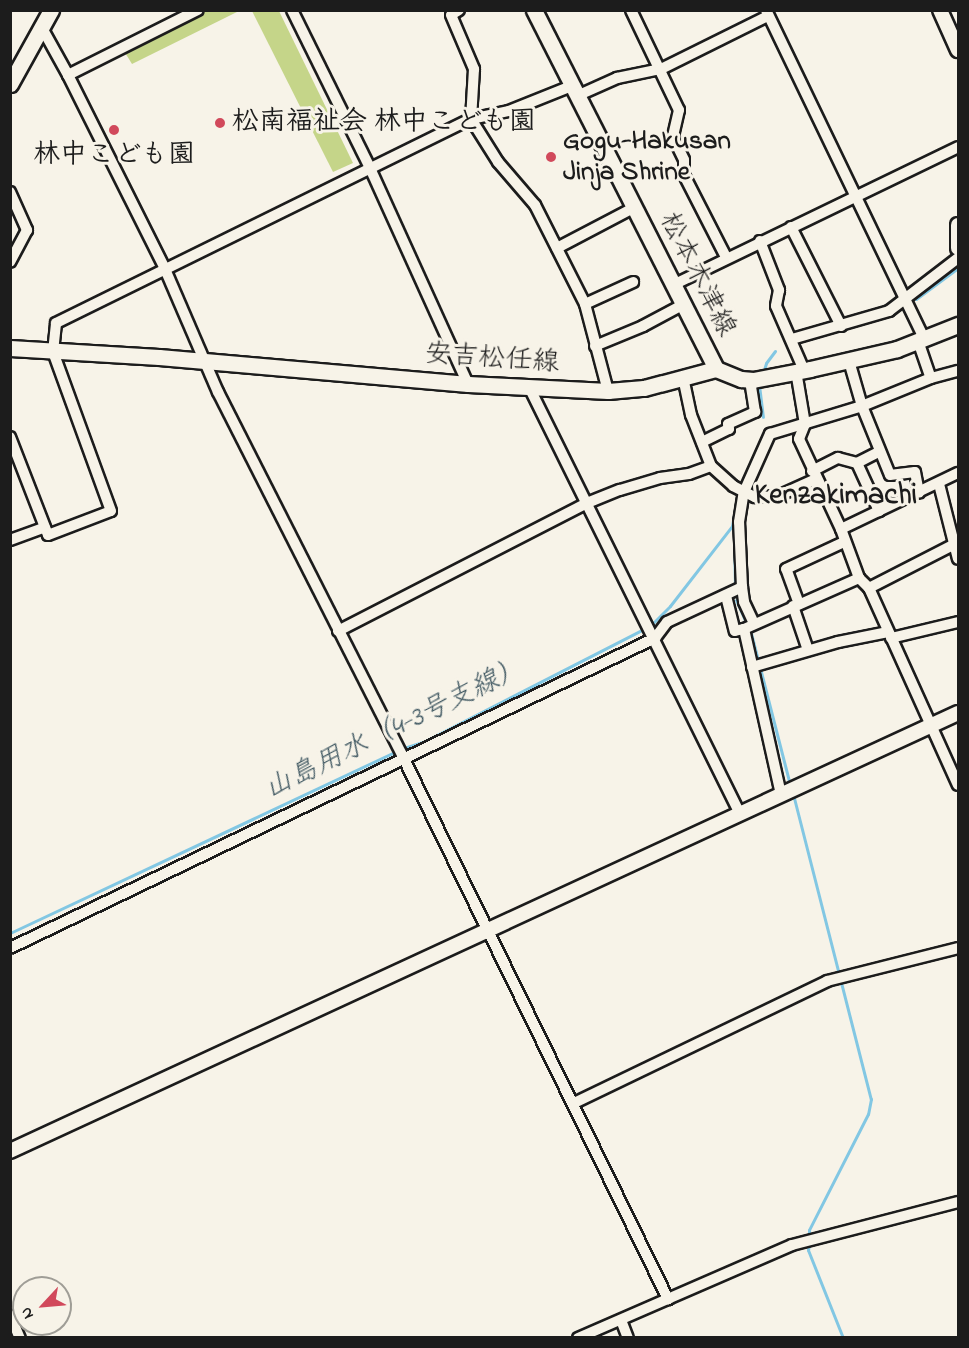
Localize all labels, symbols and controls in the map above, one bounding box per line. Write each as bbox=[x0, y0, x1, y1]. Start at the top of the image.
place label: 松南福祉会 林中こども園 bbox=[232, 107, 536, 139]
marker: 松南福祉会 林中こども園 bbox=[213, 116, 227, 130]
marker: 林中こども園 bbox=[107, 123, 121, 137]
place label: Gogu-Hakusan Jinja Shrine bbox=[563, 125, 731, 188]
place label: 林中こども園 bbox=[33, 140, 195, 172]
marker: Gogu-Hakusan Jinja Shrine bbox=[544, 150, 558, 164]
street label: 松本木津線 bbox=[652, 208, 742, 342]
street label: 安吉松任線 bbox=[424, 338, 560, 380]
district label: Kenzakimachi bbox=[755, 478, 917, 514]
water label: 山島用水（4-3号支線） bbox=[259, 652, 531, 808]
north arrow bbox=[12, 1276, 72, 1336]
text: N bbox=[14, 1303, 41, 1323]

